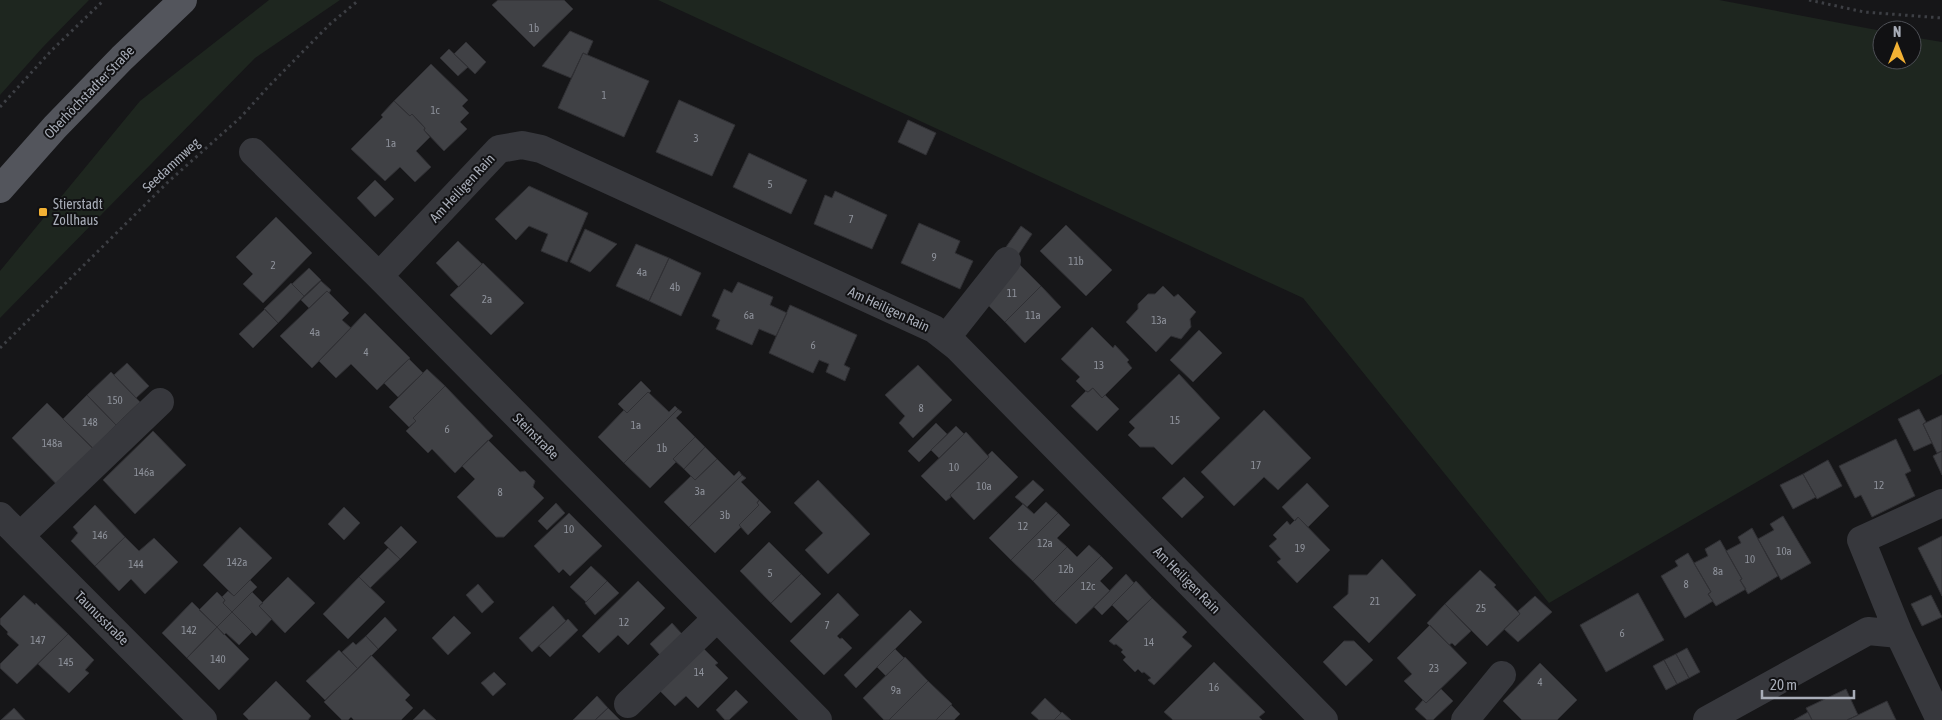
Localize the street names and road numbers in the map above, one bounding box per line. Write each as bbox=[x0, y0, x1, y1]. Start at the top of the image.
street label: Oberhöchstadter Straße bbox=[41, 42, 137, 142]
street label: Seedammweg bbox=[139, 134, 203, 196]
street label: Am Heiligen Rain bbox=[426, 150, 498, 226]
street label: Am Heiligen Rain bbox=[846, 283, 932, 335]
street label: Steinstraße bbox=[510, 410, 562, 462]
street label: Am Heiligen Rain bbox=[1150, 543, 1224, 617]
street label: Taunusstraße bbox=[72, 588, 132, 648]

